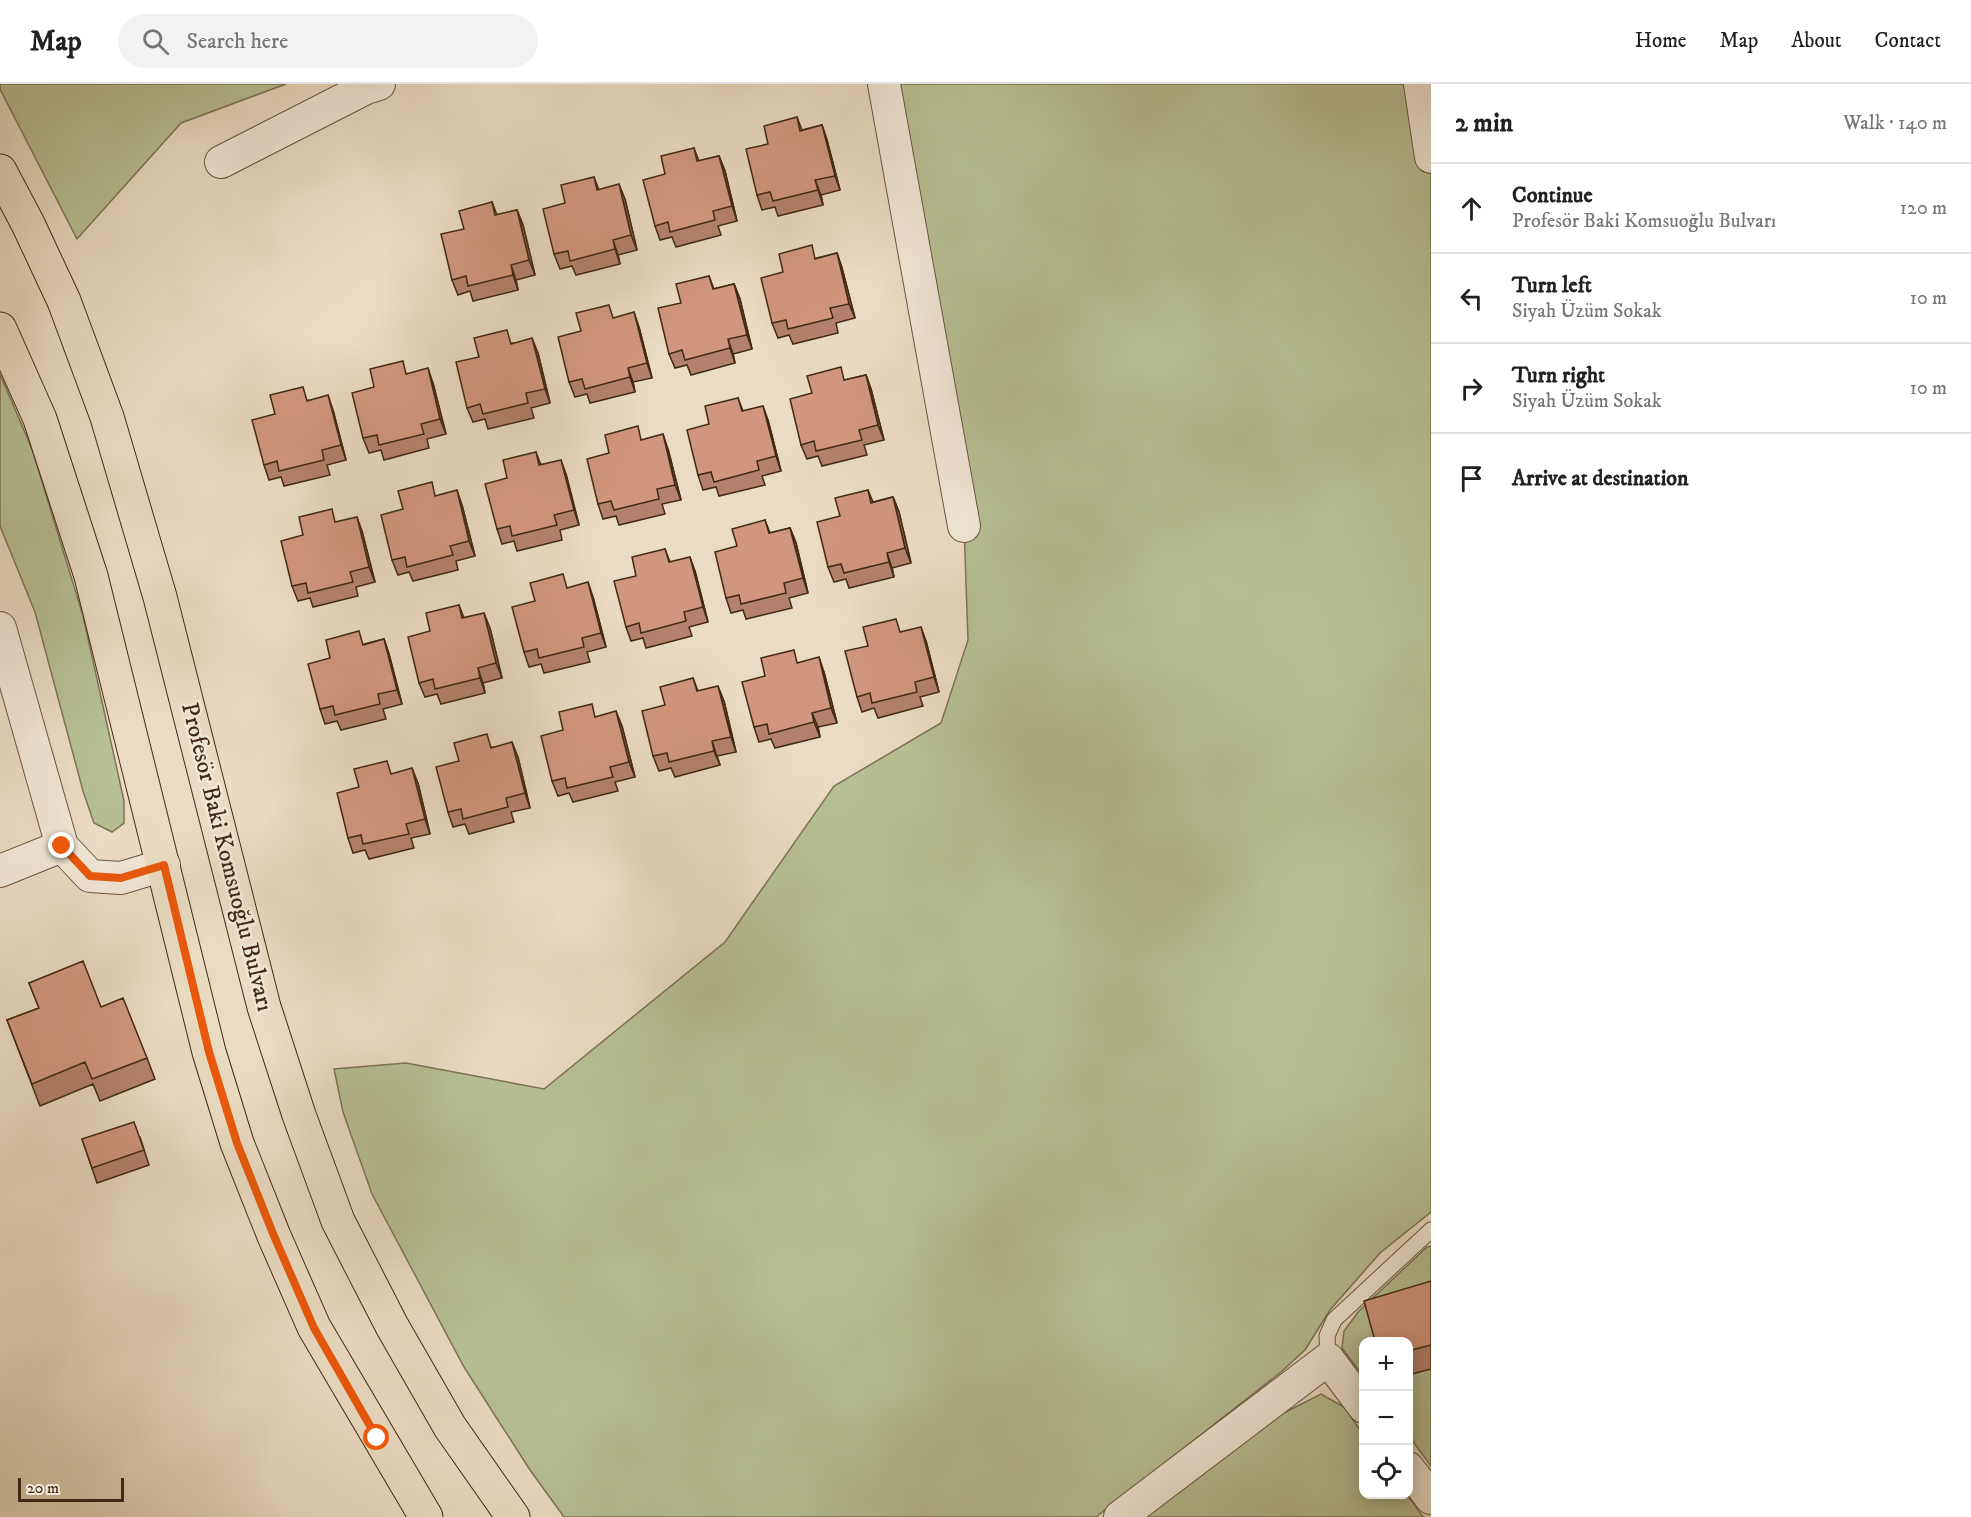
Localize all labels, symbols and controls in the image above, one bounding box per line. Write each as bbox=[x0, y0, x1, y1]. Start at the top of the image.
search box bbox=[118, 14, 538, 68]
text: Map bbox=[30, 24, 82, 59]
icon: search bbox=[139, 25, 172, 58]
text: Search here bbox=[187, 28, 288, 55]
text: Home bbox=[1635, 28, 1687, 54]
text: Map bbox=[1720, 28, 1758, 54]
text: About bbox=[1791, 28, 1842, 54]
text: Contact bbox=[1875, 28, 1941, 54]
text: 2 min bbox=[1455, 107, 1513, 140]
text: Walk · 140 m bbox=[1843, 111, 1947, 136]
text: Continue bbox=[1512, 182, 1593, 209]
icon: ahead bbox=[1455, 192, 1488, 225]
text: 120 m bbox=[1900, 196, 1947, 221]
text: Profesör Baki Komsuoğlu Bulvarı bbox=[1512, 209, 1776, 234]
text: Turn left bbox=[1512, 272, 1592, 299]
icon: left bbox=[1455, 282, 1488, 315]
text: 10 m bbox=[1910, 286, 1947, 311]
text: Siyah Üzüm Sokak bbox=[1512, 299, 1662, 324]
text: Turn right bbox=[1512, 362, 1605, 389]
icon: right bbox=[1455, 372, 1488, 405]
text: 10 m bbox=[1910, 376, 1947, 401]
text: Siyah Üzüm Sokak bbox=[1512, 389, 1662, 414]
icon: arrive bbox=[1455, 462, 1488, 495]
text: Arrive at destination bbox=[1512, 465, 1689, 492]
street label: Profesör Baki Komsuoğlu Bulvarı bbox=[174, 700, 280, 1014]
route end bbox=[48, 832, 74, 858]
map controls bbox=[1359, 1337, 1413, 1499]
button: + bbox=[1359, 1337, 1413, 1391]
button: − bbox=[1359, 1391, 1413, 1445]
route start bbox=[363, 1424, 389, 1450]
button: locate bbox=[1359, 1445, 1413, 1499]
scale bar bbox=[18, 1475, 124, 1502]
text: 20 m bbox=[27, 1478, 59, 1498]

